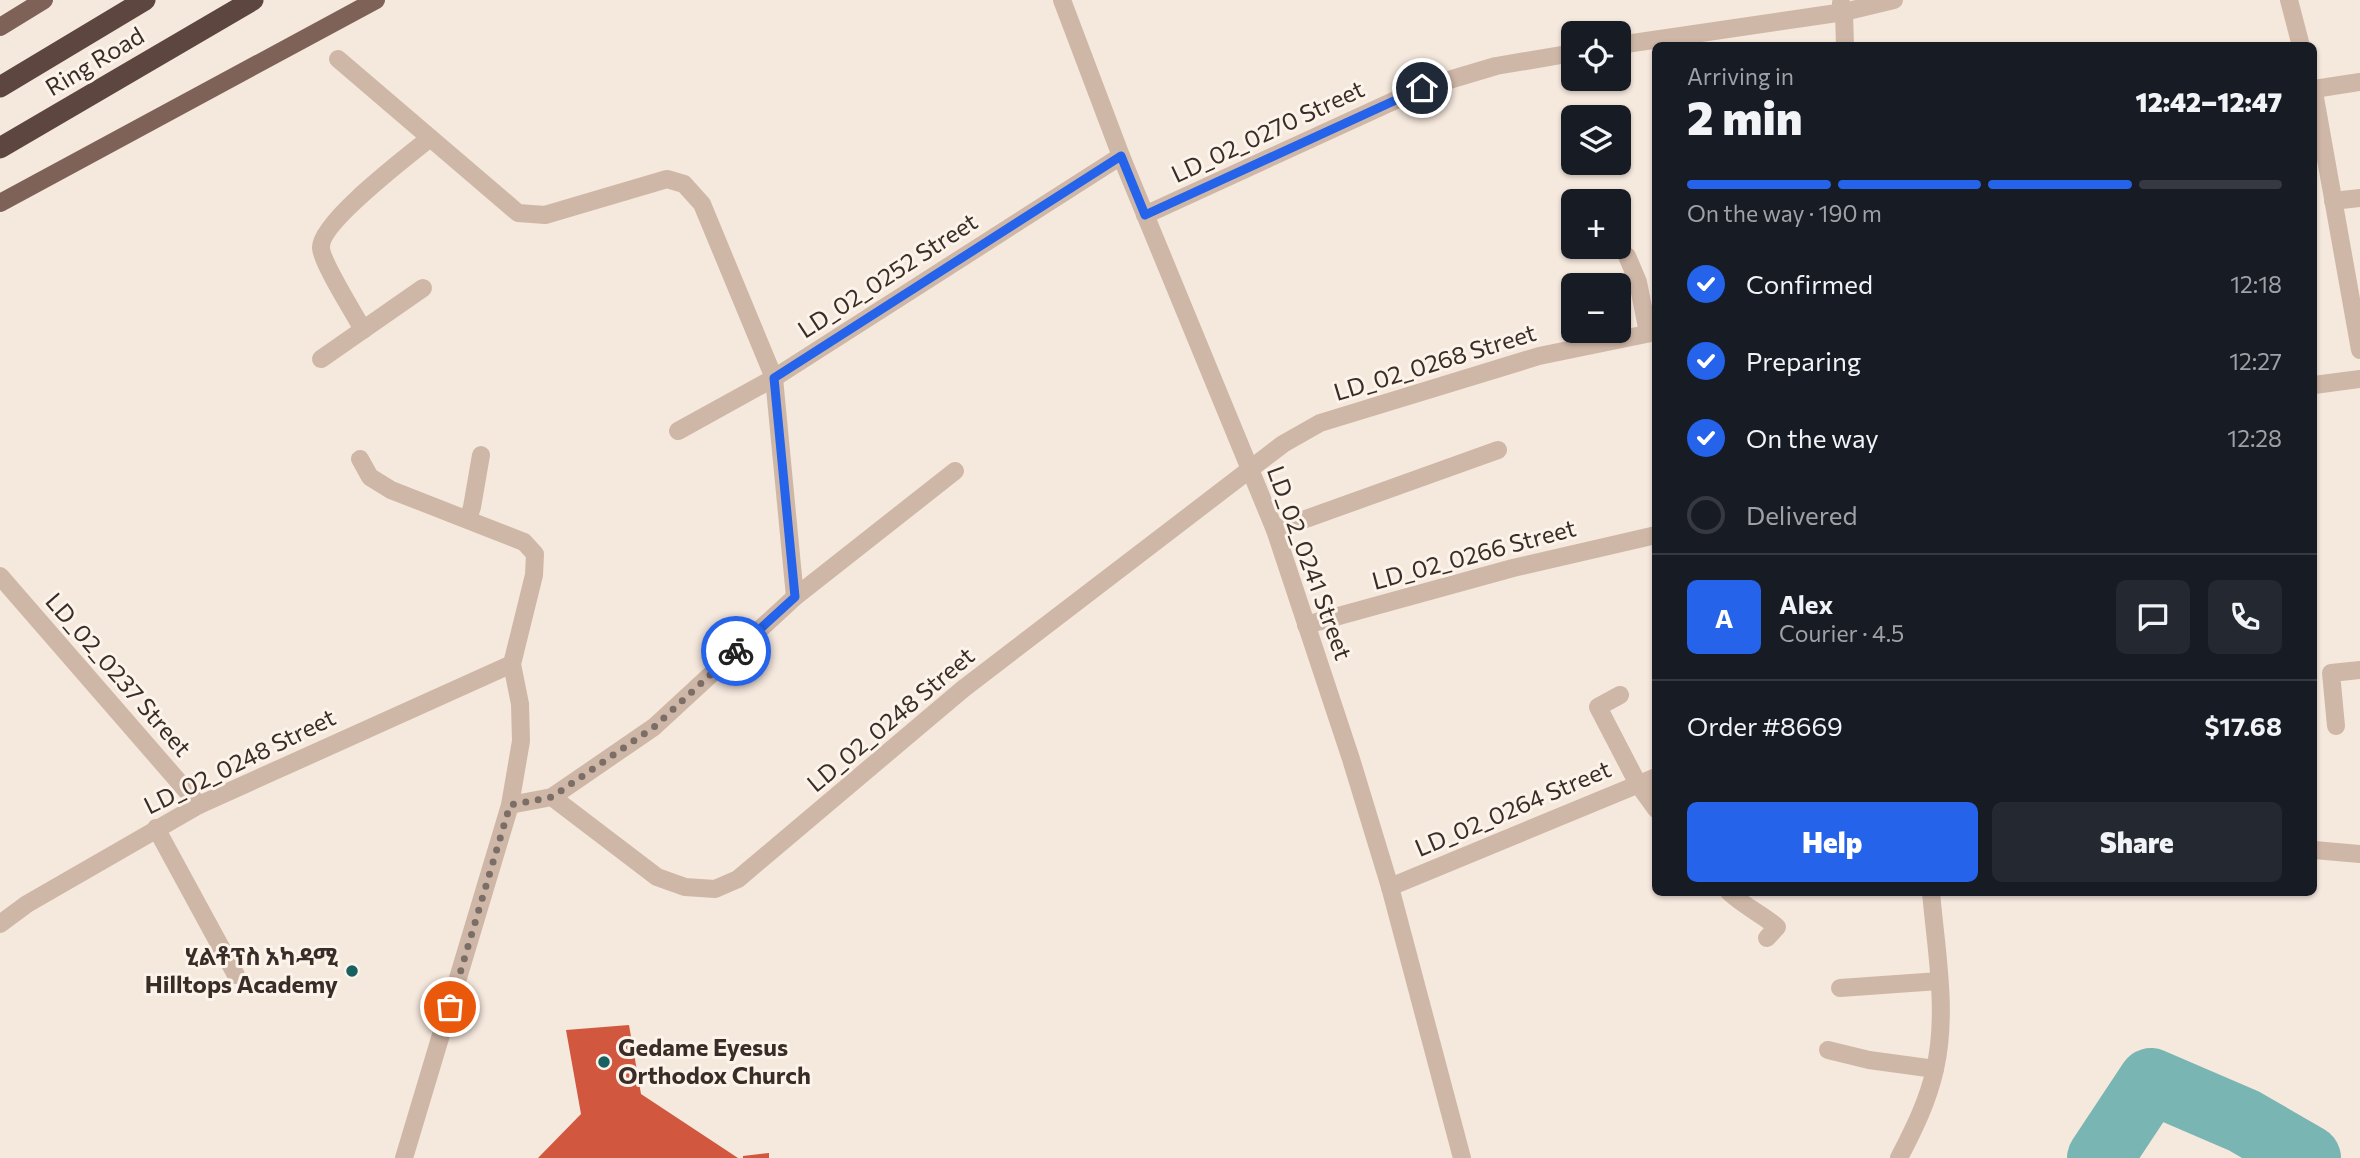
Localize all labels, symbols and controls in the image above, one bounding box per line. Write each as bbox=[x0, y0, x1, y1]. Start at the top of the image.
street label: Ring Road bbox=[40, 20, 149, 101]
map controls bbox=[1561, 21, 1631, 343]
button: locate bbox=[1561, 21, 1631, 91]
pin bbox=[1392, 58, 1452, 118]
text: Arriving in bbox=[1687, 62, 1794, 90]
icon: home bbox=[1403, 69, 1441, 107]
street label: LD_02_0270 Street bbox=[1166, 73, 1368, 188]
text: 12:42–12:47 bbox=[2136, 86, 2282, 117]
text: 2 min bbox=[1687, 88, 1803, 144]
button: layers bbox=[1561, 105, 1631, 175]
button: + bbox=[1561, 189, 1631, 259]
text: On the way · 190 m bbox=[1687, 199, 1882, 227]
street label: LD_02_0252 Street bbox=[792, 206, 982, 344]
icon: check bbox=[1687, 265, 1725, 303]
text: Confirmed bbox=[1746, 268, 1873, 299]
text: 12:18 bbox=[2230, 270, 2282, 298]
button: − bbox=[1561, 273, 1631, 343]
street label: LD_02_0268 Street bbox=[1330, 317, 1539, 406]
icon: check bbox=[1687, 342, 1725, 380]
text: Preparing bbox=[1746, 345, 1861, 376]
text: 12:27 bbox=[2229, 347, 2282, 375]
icon: check bbox=[1687, 419, 1725, 457]
text: On the way bbox=[1746, 422, 1879, 453]
text: 12:28 bbox=[2227, 424, 2282, 452]
street label: LD_02_0241 Street bbox=[1262, 461, 1359, 664]
text: Delivered bbox=[1746, 499, 1857, 530]
street label: LD_02_0266 Street bbox=[1368, 512, 1579, 595]
button: chat bbox=[2116, 580, 2190, 654]
button: phone bbox=[2208, 580, 2282, 654]
street label: LD_02_0237 Street bbox=[40, 586, 198, 762]
text: Alex bbox=[1779, 588, 1833, 619]
text: A bbox=[1715, 602, 1733, 633]
courier bbox=[701, 616, 771, 686]
text: Courier · 4.5 bbox=[1779, 619, 1904, 647]
icon: bike bbox=[717, 632, 755, 670]
street label: LD_02_0248 Street bbox=[800, 640, 980, 797]
street label: LD_02_0248 Street bbox=[139, 702, 340, 820]
text: Order #8669 bbox=[1687, 710, 1843, 741]
text: $17.68 bbox=[2204, 710, 2282, 741]
street label: LD_02_0264 Street bbox=[1410, 753, 1615, 862]
button: Help bbox=[1687, 802, 1978, 882]
button: Share bbox=[1992, 802, 2282, 882]
place label: ሂልቶፕስ አካዳሚ Hilltops Academy bbox=[145, 941, 338, 998]
marker: ሂልቶፕስ አካዳሚ Hilltops Academy bbox=[344, 963, 360, 979]
pin bbox=[420, 977, 480, 1037]
icon: bag bbox=[431, 988, 469, 1026]
place label: Gedame Eyesus Orthodox Church bbox=[618, 1032, 811, 1089]
marker: Gedame Eyesus Orthodox Church bbox=[596, 1054, 612, 1070]

